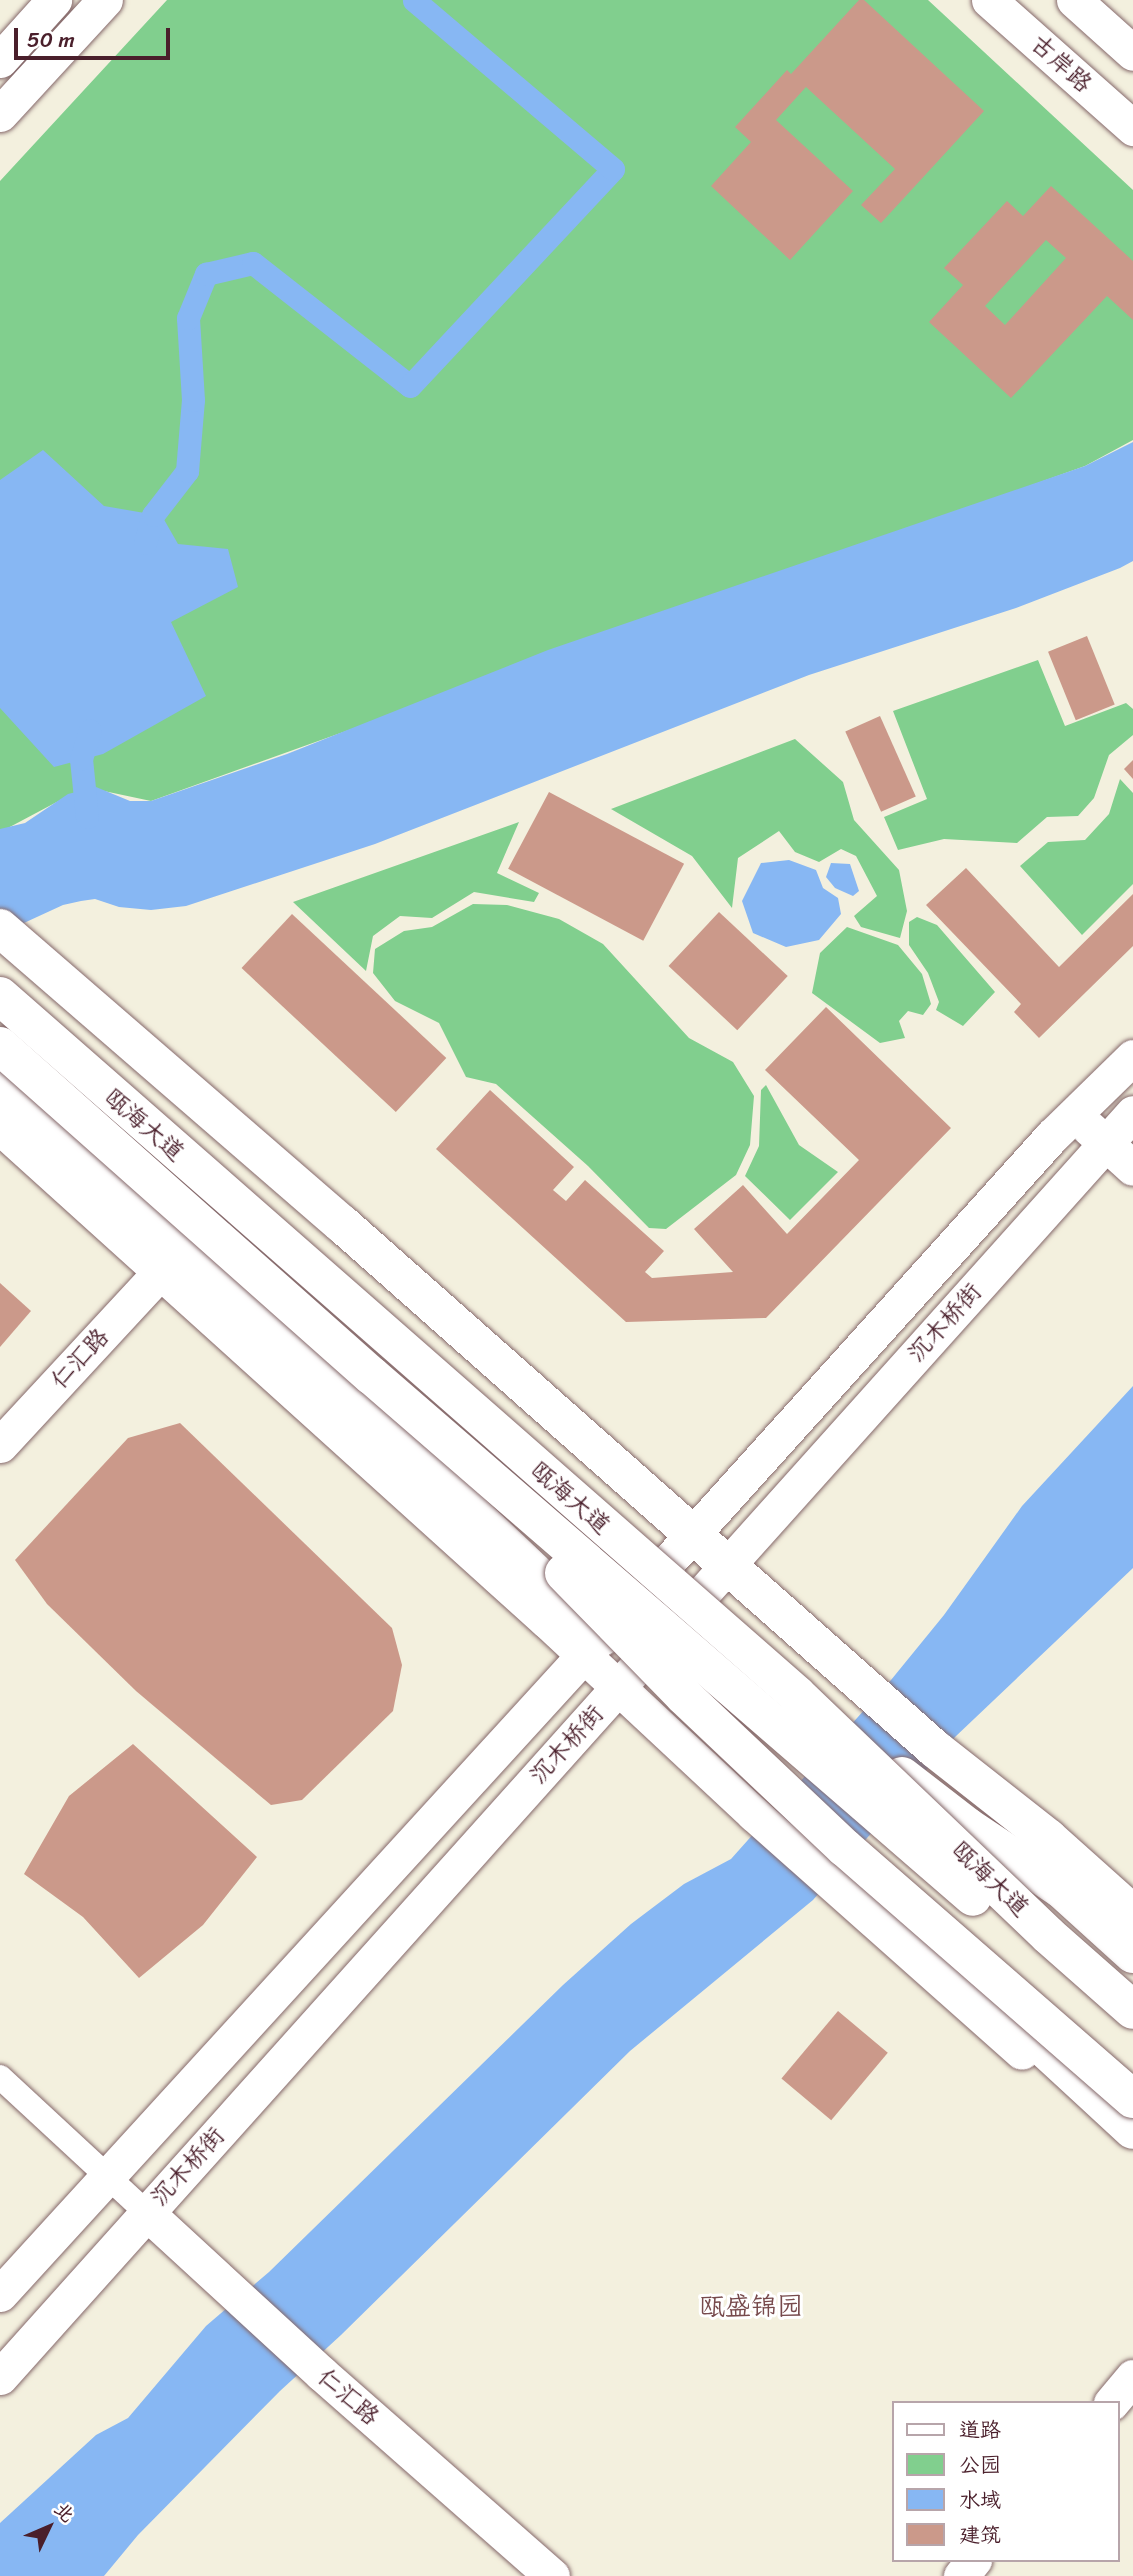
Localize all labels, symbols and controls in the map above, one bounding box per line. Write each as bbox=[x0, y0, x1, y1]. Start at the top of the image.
scale bar bbox=[18, 14, 173, 58]
text: 50 m bbox=[27, 21, 75, 59]
street label: 古岸路 bbox=[1025, 29, 1097, 99]
street label: 瓯海大道 bbox=[98, 1083, 190, 1167]
street label: 沉木桥街 bbox=[902, 1278, 988, 1368]
street label: 仁汇路 bbox=[45, 1323, 115, 1395]
street label: 瓯海大道 bbox=[524, 1456, 616, 1540]
street label: 沉木桥街 bbox=[524, 1700, 610, 1790]
street label: 瓯海大道 bbox=[945, 1835, 1035, 1923]
street label: 沉木桥街 bbox=[145, 2122, 231, 2212]
district label: 瓯盛锦园 bbox=[699, 2291, 803, 2323]
street label: 仁汇路 bbox=[311, 2363, 385, 2431]
legend bbox=[892, 2401, 1119, 2562]
text: 道路 bbox=[959, 2411, 1001, 2449]
text: 公园 bbox=[959, 2446, 1001, 2484]
text: 水域 bbox=[959, 2481, 1001, 2519]
north arrow bbox=[14, 2492, 84, 2562]
text: 北 bbox=[46, 2494, 83, 2530]
text: 建筑 bbox=[959, 2516, 1001, 2554]

